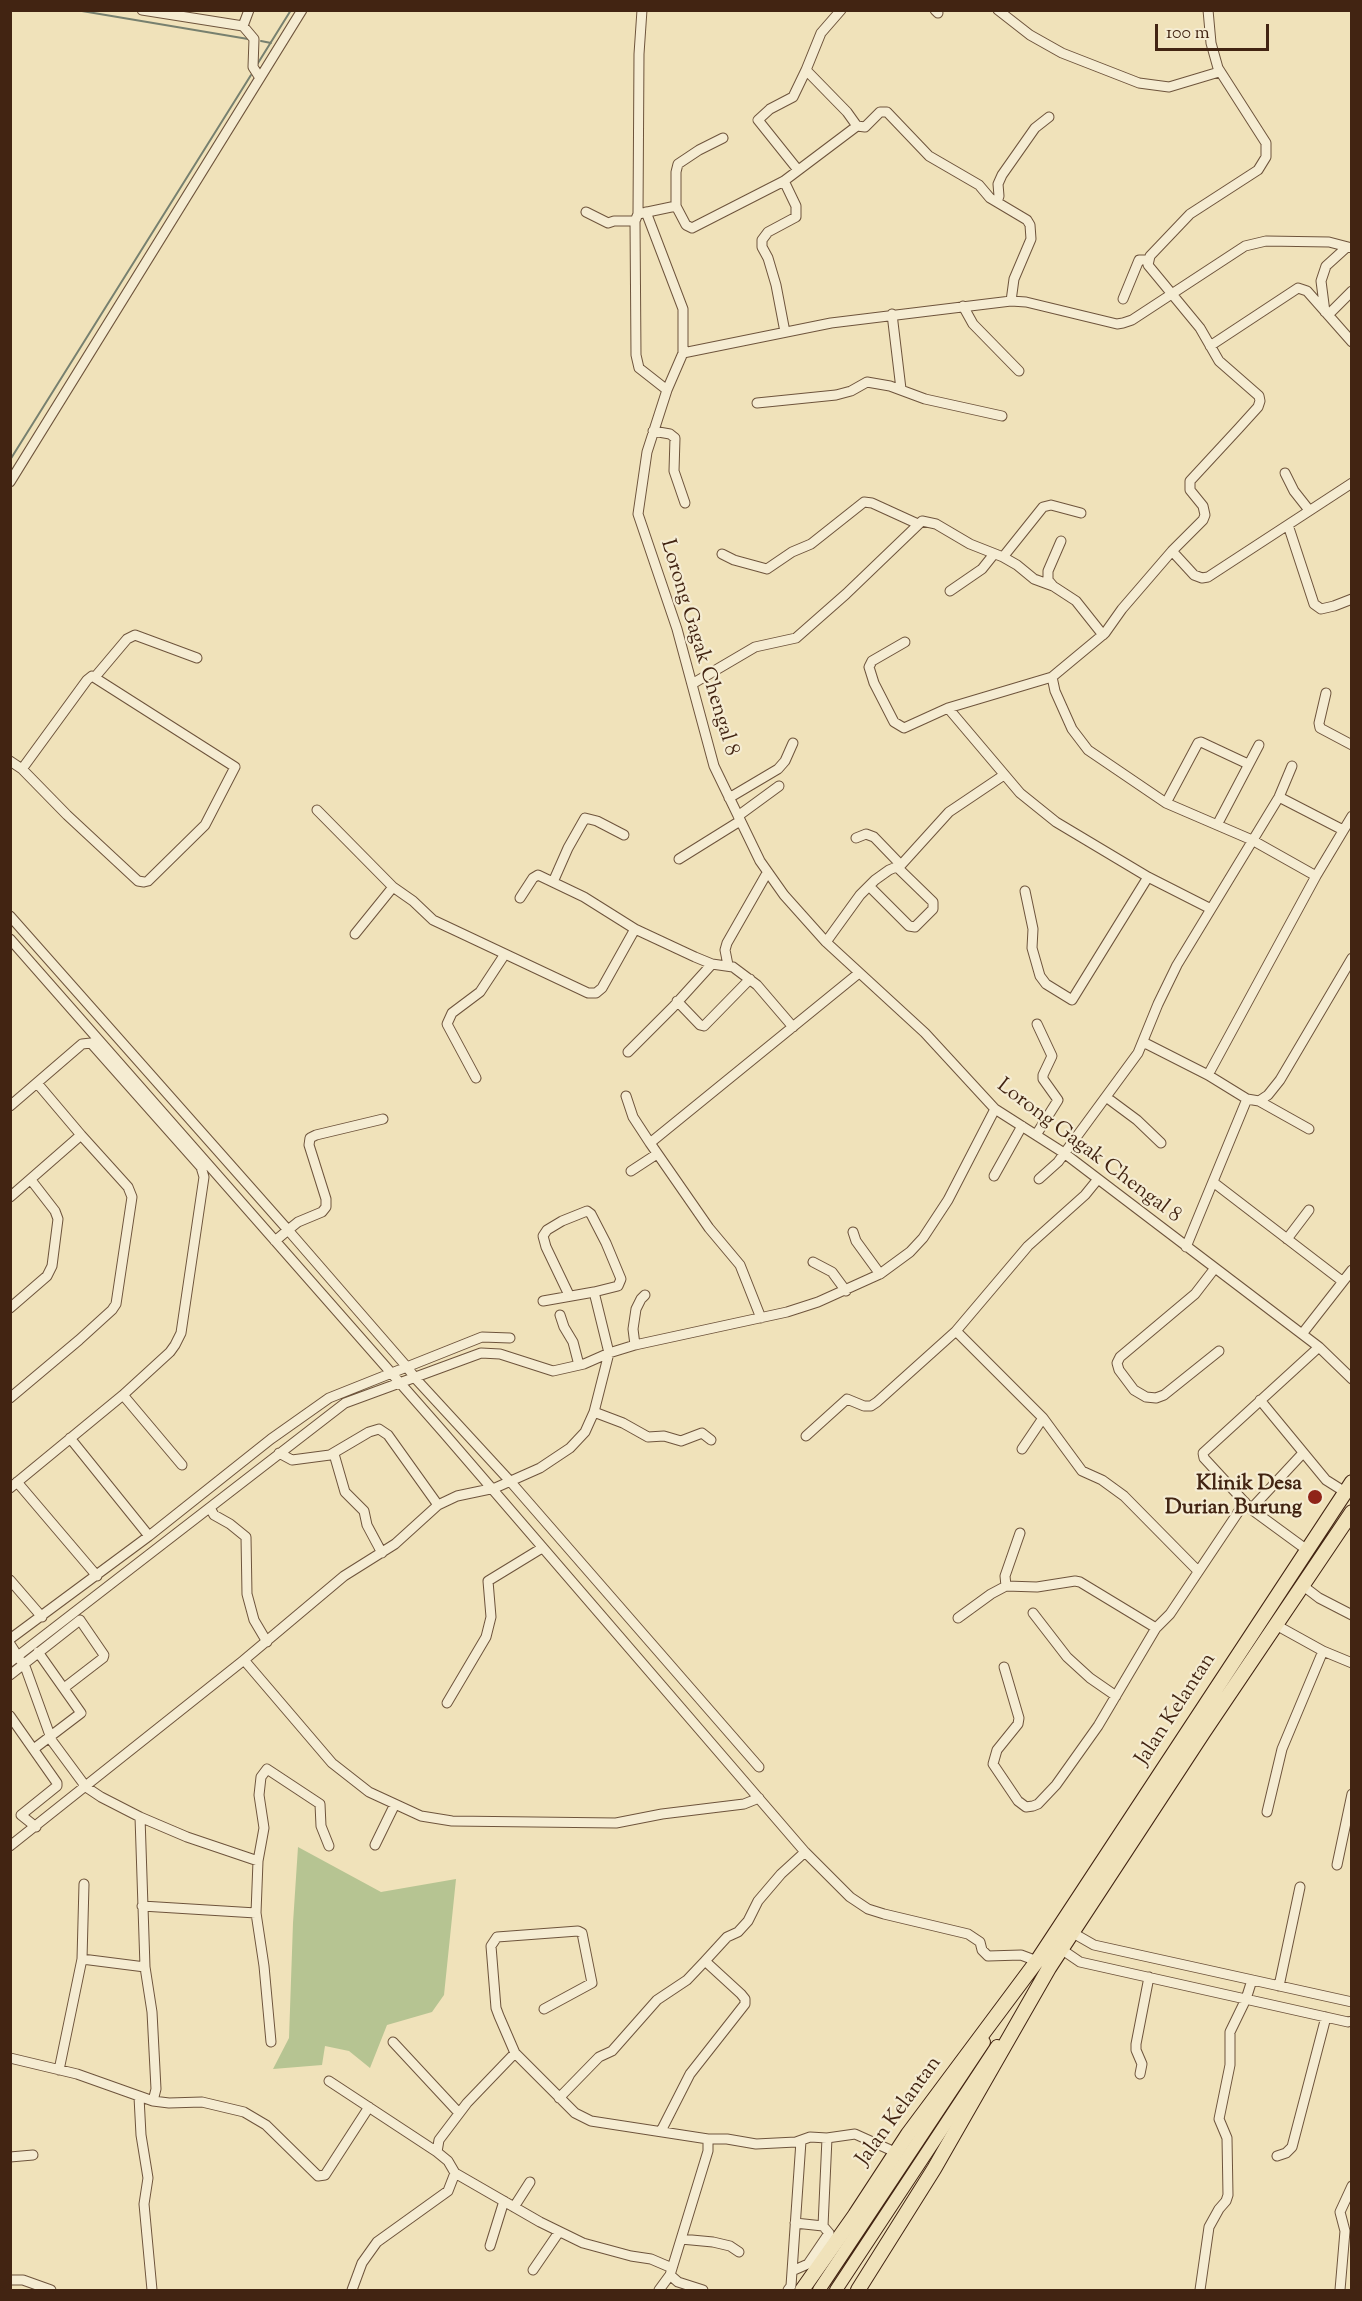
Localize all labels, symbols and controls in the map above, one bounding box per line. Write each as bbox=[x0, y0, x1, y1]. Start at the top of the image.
scale bar bbox=[1158, 12, 1272, 50]
text: 100 m bbox=[1166, 21, 1210, 47]
street label: Lorong Gagak Chengal 8 bbox=[653, 537, 743, 759]
street label: Lorong Gagak Chengal 8 bbox=[991, 1074, 1185, 1230]
place label: Klinik Desa Durian Burung bbox=[1165, 1472, 1302, 1522]
marker: Klinik Desa Durian Burung bbox=[1306, 1488, 1324, 1506]
street label: Jalan Kelantan bbox=[1131, 1649, 1223, 1771]
street label: Jalan Kelantan bbox=[852, 2052, 948, 2172]

